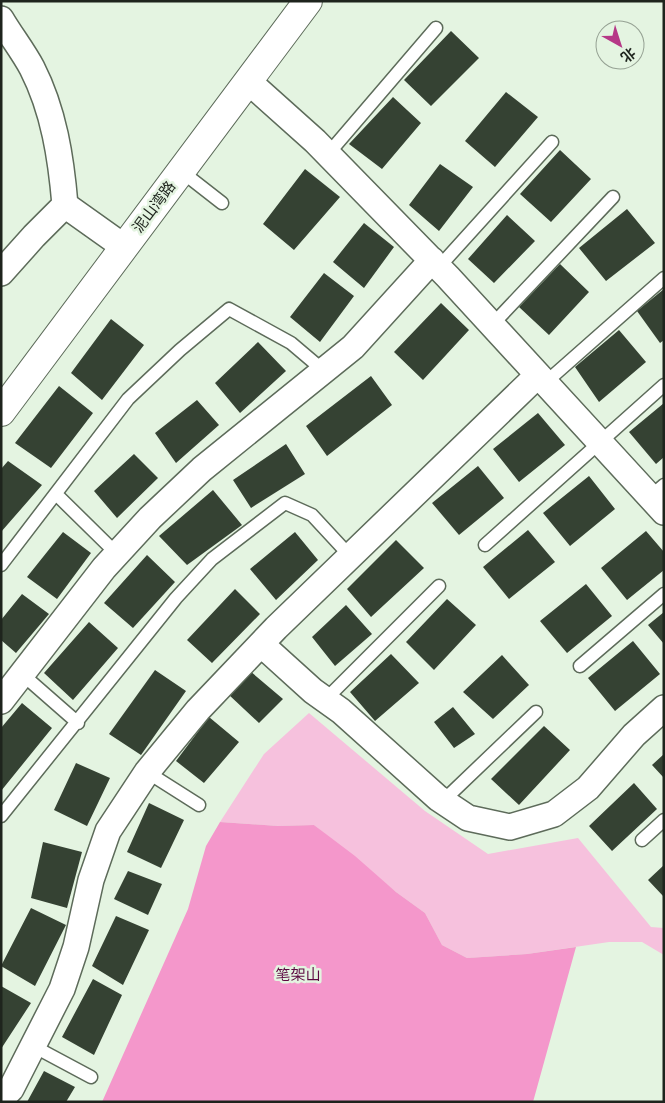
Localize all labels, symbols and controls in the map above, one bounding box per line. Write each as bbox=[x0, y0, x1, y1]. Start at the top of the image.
north arrow bbox=[595, 20, 645, 70]
text: 北 bbox=[617, 44, 639, 66]
street label: 泥山湾路 bbox=[129, 178, 179, 236]
park label: 笔架山 bbox=[275, 966, 321, 984]

